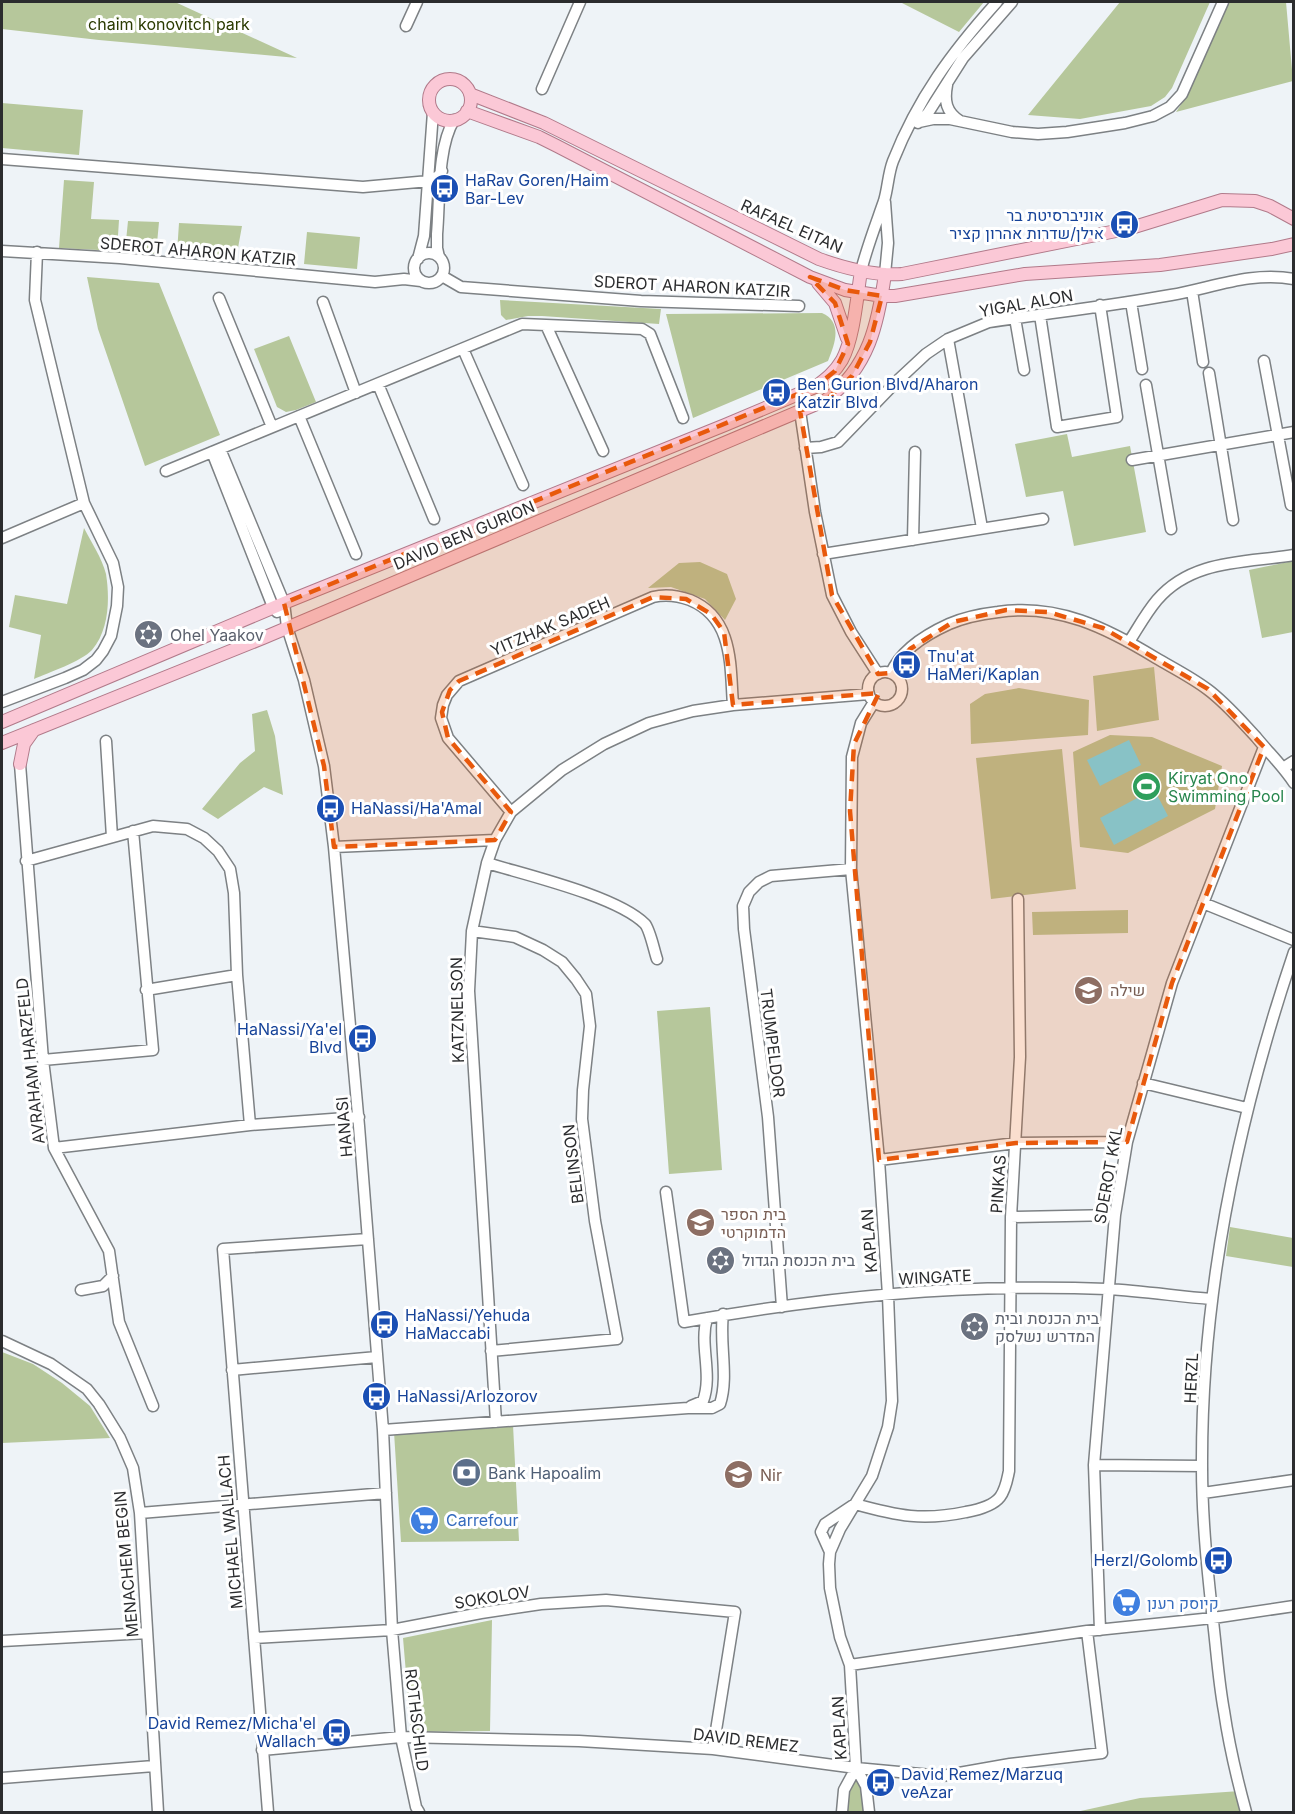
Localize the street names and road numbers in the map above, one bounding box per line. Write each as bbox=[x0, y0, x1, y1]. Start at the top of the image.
street label: RAFAEL EITAN bbox=[738, 195, 846, 257]
street label: SDEROT AHARON KATZIR bbox=[99, 232, 297, 270]
street label: SDEROT AHARON KATZIR bbox=[593, 271, 791, 301]
street label: YIGAL ALON bbox=[977, 285, 1075, 321]
street label: DAVID BEN GURION bbox=[390, 496, 538, 574]
street label: YITZHAK SADEH bbox=[487, 592, 613, 660]
street label: KATZNELSON bbox=[446, 957, 468, 1063]
street label: AVRAHAM HARZFELD bbox=[11, 977, 49, 1145]
street label: TRUMPELDOR bbox=[756, 987, 790, 1099]
street label: HANASI bbox=[331, 1096, 357, 1158]
street label: BELINSON bbox=[558, 1123, 588, 1205]
street label: SDEROT KKL bbox=[1090, 1125, 1126, 1225]
street label: PINKAS bbox=[986, 1154, 1010, 1214]
street label: KAPLAN bbox=[857, 1208, 881, 1274]
street label: WINGATE bbox=[898, 1265, 972, 1289]
street label: HERZL bbox=[1180, 1352, 1202, 1404]
street label: MICHAEL WALLACH bbox=[213, 1454, 247, 1610]
street label: MENACHEM BEGIN bbox=[110, 1490, 142, 1638]
street label: SOKOLOV bbox=[453, 1581, 531, 1613]
street label: ROTHSCHILD bbox=[401, 1668, 433, 1772]
street label: KAPLAN bbox=[827, 1695, 851, 1761]
street label: DAVID REMEZ bbox=[692, 1724, 800, 1756]

